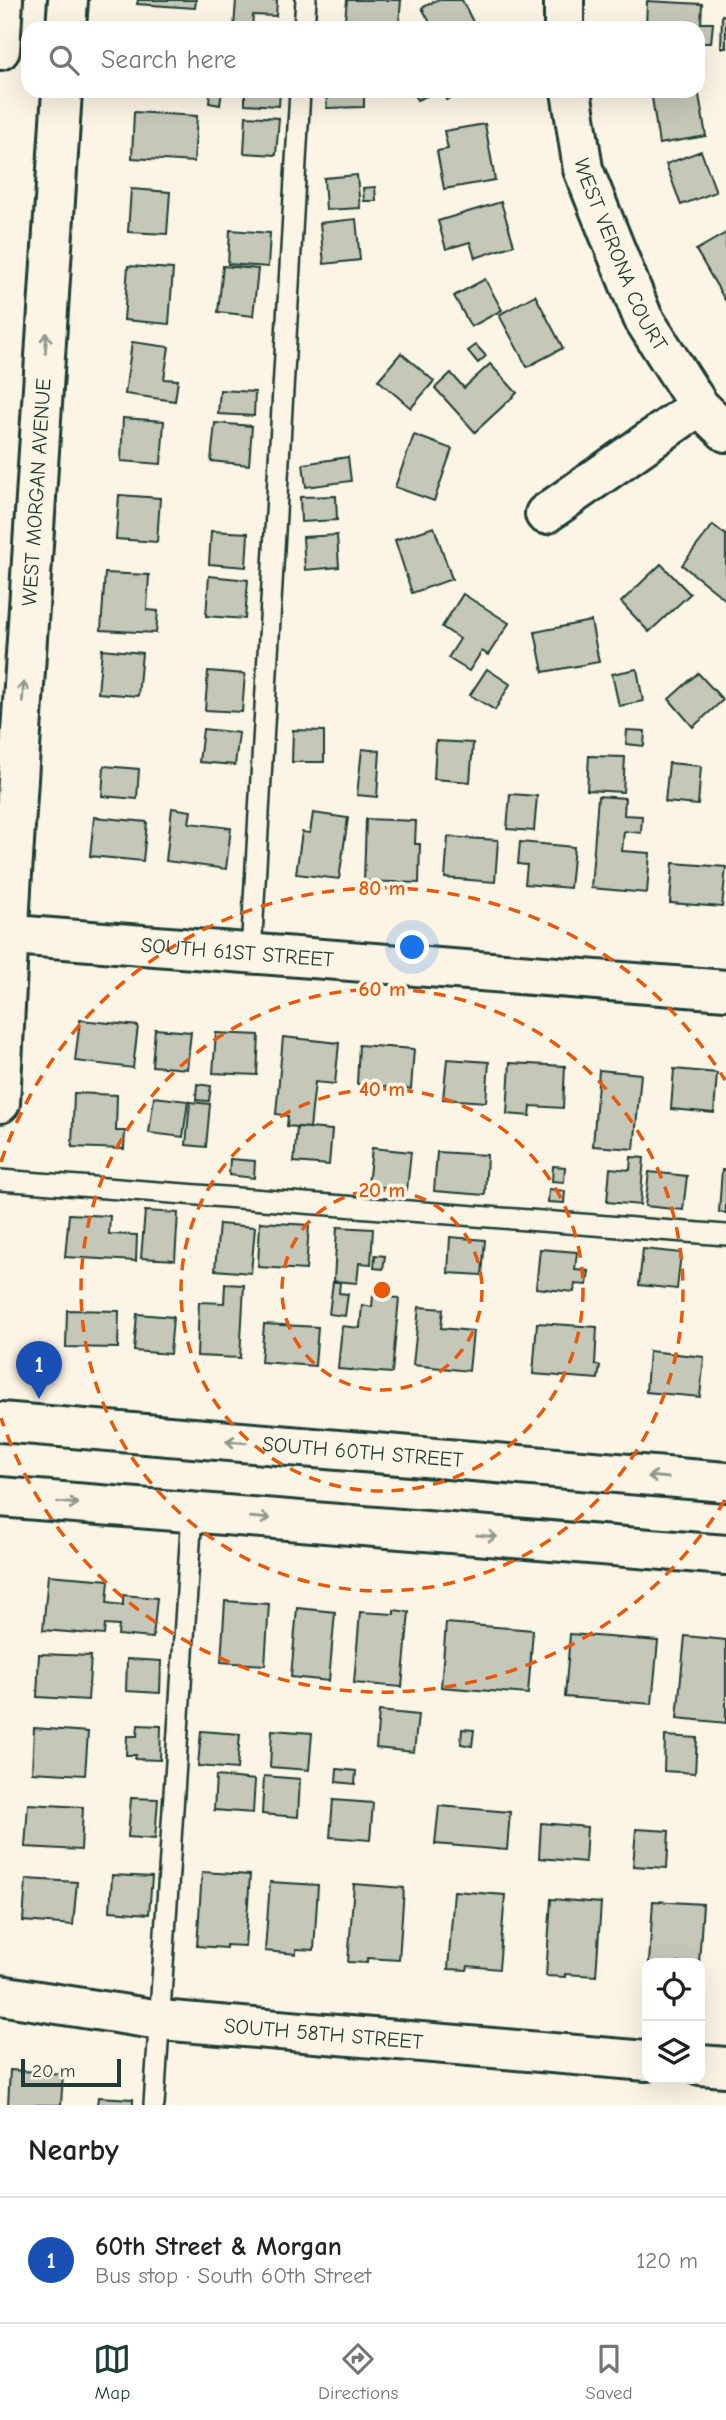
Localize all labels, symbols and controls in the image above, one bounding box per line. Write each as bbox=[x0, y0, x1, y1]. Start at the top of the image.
search box bbox=[21, 21, 705, 98]
icon: search bbox=[45, 41, 83, 79]
text: Search here bbox=[101, 45, 236, 75]
street label: WEST VERONA COURT bbox=[569, 156, 673, 355]
one-way arrow bbox=[40, 332, 53, 355]
street label: WEST MORGAN AVENUE bbox=[17, 377, 56, 607]
one-way arrow bbox=[17, 681, 30, 704]
text: 80 m bbox=[359, 876, 405, 900]
your location bbox=[395, 930, 429, 964]
street label: SOUTH 61ST STREET bbox=[140, 933, 335, 972]
text: 60 m bbox=[358, 977, 406, 1001]
text: 40 m bbox=[359, 1077, 405, 1101]
text: 20 m bbox=[359, 1178, 405, 1202]
centre of rings bbox=[370, 1278, 394, 1302]
pin: 1 bbox=[16, 1341, 62, 1399]
street label: SOUTH 60TH STREET bbox=[261, 1432, 464, 1472]
one-way arrow bbox=[225, 1435, 248, 1448]
one-way arrow bbox=[647, 1470, 670, 1483]
one-way arrow bbox=[56, 1496, 79, 1509]
one-way arrow bbox=[248, 1512, 271, 1525]
one-way arrow bbox=[475, 1530, 497, 1543]
map controls bbox=[642, 1958, 705, 2084]
button: locate bbox=[642, 1958, 705, 2021]
street label: SOUTH 58TH STREET bbox=[223, 2013, 424, 2054]
button: layers bbox=[642, 2021, 705, 2084]
scale bar bbox=[21, 2056, 121, 2088]
text: 20 m bbox=[32, 2060, 76, 2082]
text: Nearby bbox=[28, 2133, 119, 2168]
text: 60th Street & Morgan bbox=[95, 2232, 342, 2262]
text: 1 bbox=[46, 2247, 56, 2274]
text: 120 m bbox=[636, 2247, 698, 2274]
text: Bus stop · South 60th Street bbox=[95, 2262, 371, 2289]
tab: Map bbox=[93, 2340, 131, 2404]
tab: Directions bbox=[318, 2340, 398, 2404]
tab: Saved bbox=[585, 2340, 633, 2404]

